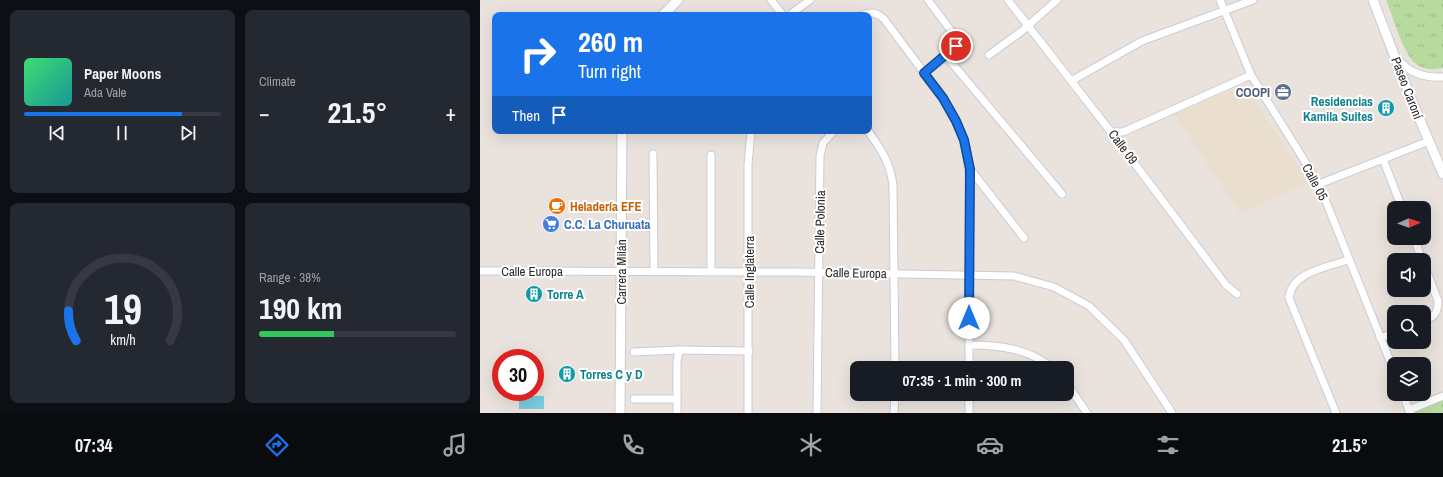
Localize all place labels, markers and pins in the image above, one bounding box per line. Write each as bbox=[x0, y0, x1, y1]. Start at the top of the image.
pin bbox=[939, 29, 973, 63]
office icon: COOPI bbox=[1273, 82, 1293, 102]
place label: COOPI bbox=[1236, 84, 1270, 101]
place label: Residencias Kamila Suites bbox=[1303, 93, 1373, 125]
building icon: Residencias Kamila Suites bbox=[1376, 98, 1396, 118]
cafe icon: Heladería EFE bbox=[547, 196, 567, 216]
place label: Heladería EFE bbox=[570, 198, 642, 215]
supermarket icon: C.C. La Churuata bbox=[541, 214, 561, 234]
place label: C.C. La Churuata bbox=[564, 216, 651, 233]
building icon: Torre A bbox=[524, 284, 544, 304]
place label: Torre A bbox=[547, 286, 584, 303]
building icon: Torres C y D bbox=[557, 364, 577, 384]
place label: Torres C y D bbox=[580, 366, 643, 383]

